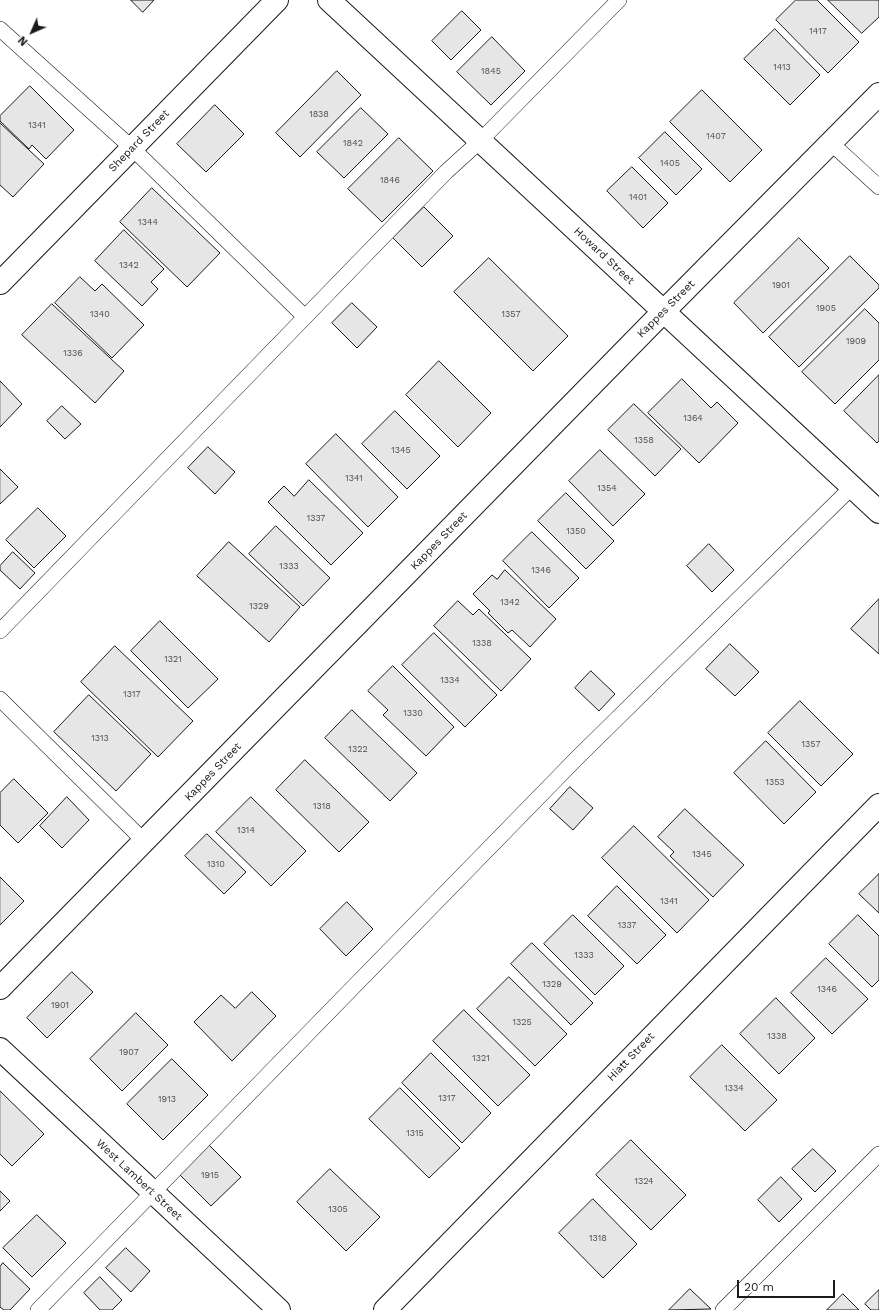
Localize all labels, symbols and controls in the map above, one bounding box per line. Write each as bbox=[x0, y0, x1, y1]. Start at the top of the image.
north arrow bbox=[12, 12, 52, 52]
house number: 1417 bbox=[809, 26, 827, 36]
text: N bbox=[16, 33, 31, 48]
house number: 1413 bbox=[773, 62, 791, 72]
house number: 1845 bbox=[481, 66, 501, 76]
street label: Shepard Street bbox=[106, 107, 172, 175]
house number: 1838 bbox=[309, 109, 329, 119]
house number: 1341 bbox=[28, 120, 46, 130]
house number: 1407 bbox=[706, 131, 726, 141]
house number: 1842 bbox=[343, 138, 363, 148]
house number: 1405 bbox=[660, 158, 680, 168]
house number: 1846 bbox=[380, 175, 400, 185]
house number: 1401 bbox=[629, 192, 647, 202]
house number: 1344 bbox=[138, 217, 158, 227]
street label: Howard Street bbox=[571, 225, 637, 287]
house number: 1342 bbox=[119, 260, 139, 270]
street label: Kappes Street bbox=[634, 277, 698, 341]
house number: 1901 bbox=[772, 280, 790, 290]
house number: 1905 bbox=[816, 303, 836, 313]
house number: 1340 bbox=[90, 309, 110, 319]
house number: 1357 bbox=[501, 309, 521, 319]
house number: 1909 bbox=[846, 336, 866, 346]
house number: 1336 bbox=[63, 348, 83, 358]
house number: 1364 bbox=[683, 413, 703, 423]
house number: 1358 bbox=[634, 435, 654, 445]
house number: 1345 bbox=[391, 445, 411, 455]
house number: 1341 bbox=[345, 473, 363, 483]
house number: 1354 bbox=[597, 483, 617, 493]
street label: Kappes Street bbox=[408, 509, 470, 573]
house number: 1337 bbox=[307, 513, 325, 523]
house number: 1350 bbox=[566, 526, 586, 536]
house number: 1333 bbox=[279, 561, 299, 571]
house number: 1346 bbox=[531, 565, 551, 575]
house number: 1342 bbox=[500, 597, 520, 607]
house number: 1329 bbox=[249, 601, 269, 611]
house number: 1338 bbox=[472, 638, 492, 648]
house number: 1321 bbox=[164, 654, 182, 664]
house number: 1334 bbox=[440, 675, 460, 685]
house number: 1317 bbox=[123, 689, 141, 699]
house number: 1330 bbox=[403, 708, 423, 718]
house number: 1313 bbox=[91, 733, 109, 743]
house number: 1357 bbox=[801, 739, 821, 749]
street label: Kappes Street bbox=[182, 740, 244, 804]
house number: 1322 bbox=[348, 744, 368, 754]
house number: 1353 bbox=[765, 777, 785, 787]
house number: 1318 bbox=[313, 801, 331, 811]
house number: 1314 bbox=[237, 825, 255, 835]
house number: 1345 bbox=[692, 849, 712, 859]
house number: 1310 bbox=[207, 859, 225, 869]
house number: 1341 bbox=[660, 896, 678, 906]
house number: 1337 bbox=[618, 920, 636, 930]
house number: 1333 bbox=[574, 950, 594, 960]
house number: 1329 bbox=[542, 979, 562, 989]
house number: 1346 bbox=[817, 984, 837, 994]
house number: 1901 bbox=[51, 1000, 69, 1010]
house number: 1325 bbox=[512, 1017, 532, 1027]
street label: Hiatt Street bbox=[605, 1030, 657, 1084]
house number: 1338 bbox=[767, 1031, 787, 1041]
house number: 1907 bbox=[119, 1047, 139, 1057]
house number: 1321 bbox=[472, 1053, 490, 1063]
house number: 1334 bbox=[724, 1083, 744, 1093]
house number: 1317 bbox=[438, 1093, 456, 1103]
house number: 1913 bbox=[158, 1094, 176, 1104]
house number: 1315 bbox=[406, 1128, 424, 1138]
street label: West Lambert Street bbox=[93, 1137, 185, 1223]
house number: 1915 bbox=[201, 1170, 219, 1180]
house number: 1324 bbox=[634, 1176, 654, 1186]
house number: 1305 bbox=[328, 1204, 348, 1214]
house number: 1318 bbox=[589, 1233, 607, 1243]
scale bar bbox=[739, 1272, 837, 1298]
text: 20 m bbox=[744, 1280, 774, 1294]

